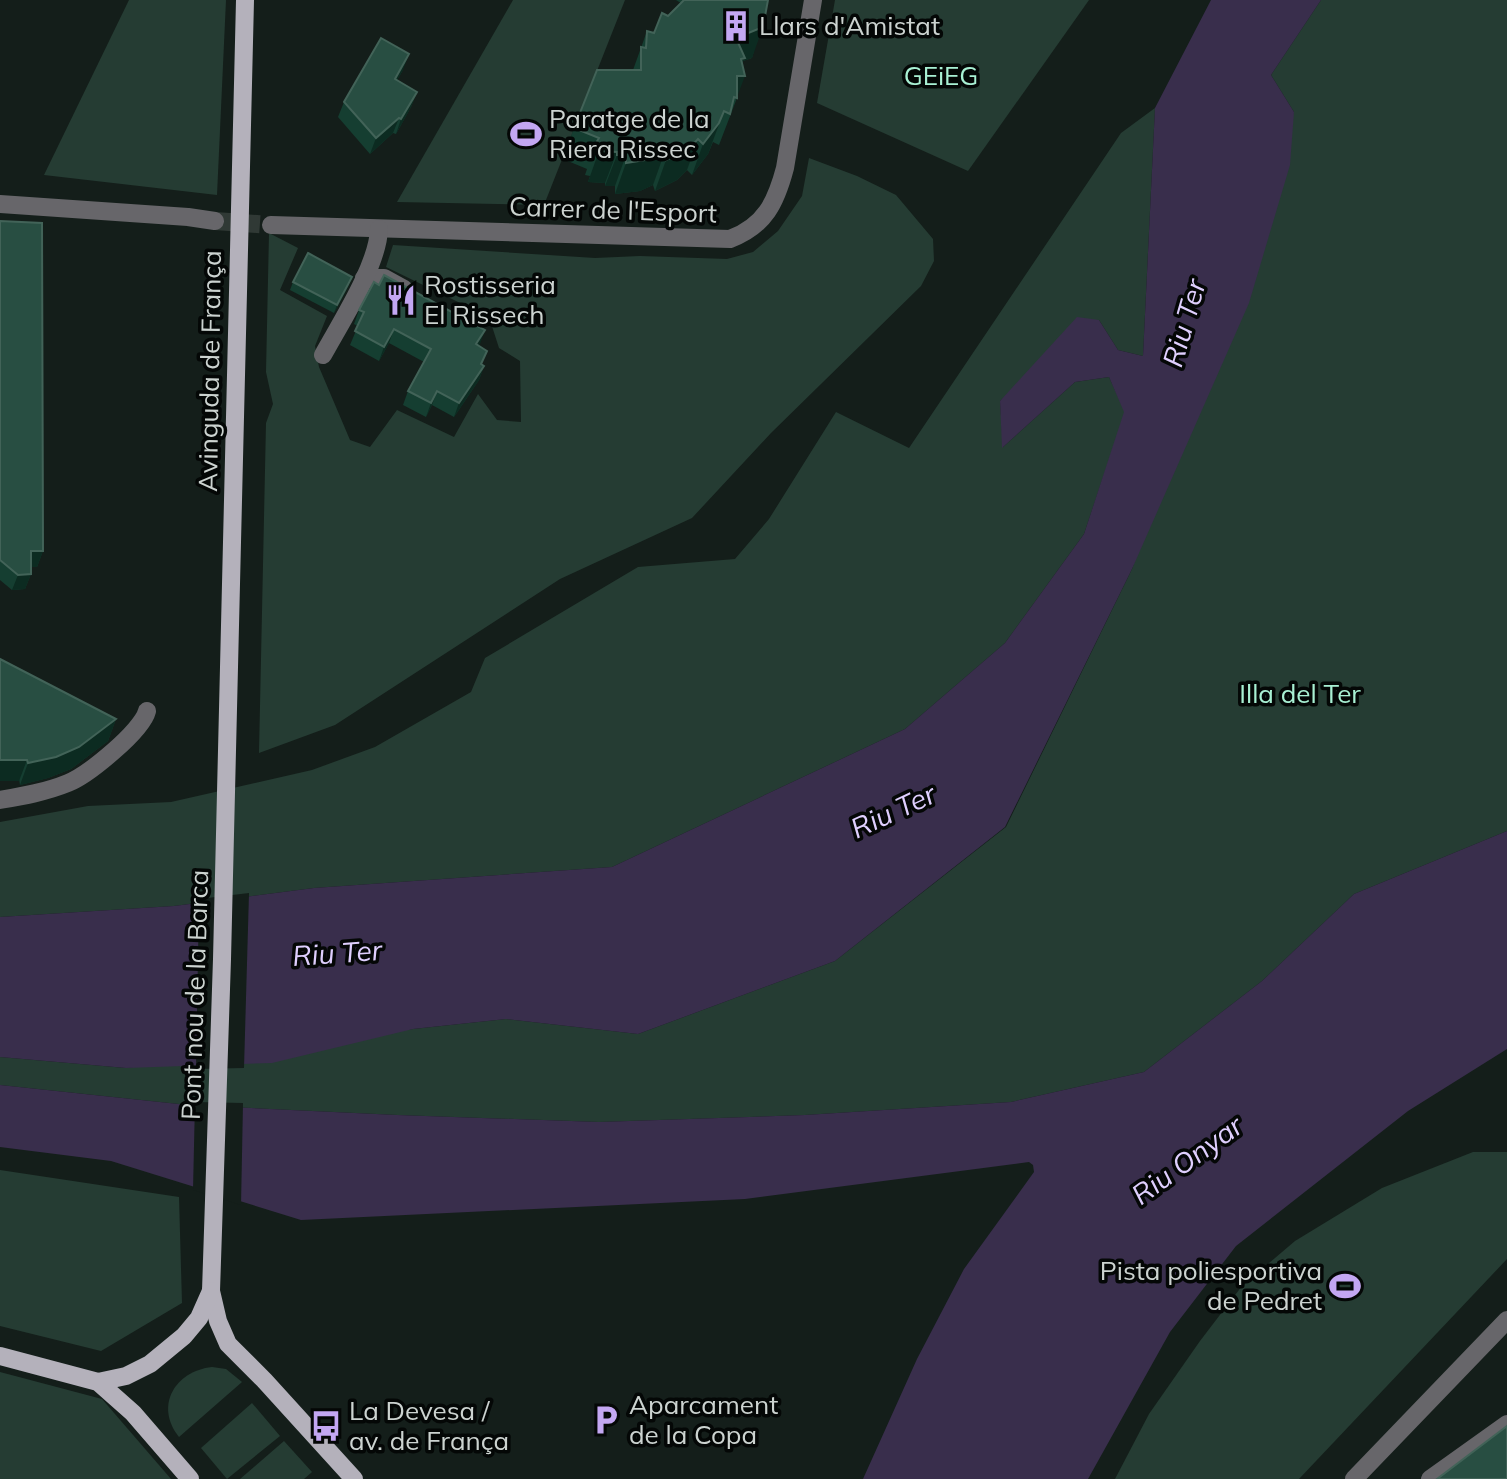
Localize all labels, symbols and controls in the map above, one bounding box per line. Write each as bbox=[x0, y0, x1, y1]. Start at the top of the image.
building icon: Llars d'Amistat bbox=[719, 9, 753, 43]
place label: Llars d'Amistat bbox=[759, 9, 940, 42]
park label: GEiEG bbox=[904, 59, 978, 92]
place label: Paratge de la Riera Rissec bbox=[549, 102, 710, 165]
sports icon: Paratge de la Riera Rissec bbox=[509, 117, 543, 151]
street label: Carrer de l'Esport bbox=[508, 189, 718, 230]
street label: Avinguda de França bbox=[191, 250, 228, 492]
place label: Rostisseria El Rissech bbox=[424, 268, 556, 331]
water label: Riu Ter bbox=[1154, 273, 1213, 371]
restaurant icon: Rostisseria El Rissech bbox=[384, 283, 418, 317]
park label: Illa del Ter bbox=[1239, 677, 1361, 710]
water label: Riu Ter bbox=[845, 775, 942, 845]
street label: Pont nou de la Barca bbox=[174, 869, 215, 1121]
water label: Riu Ter bbox=[291, 932, 385, 973]
water label: Riu Onyar bbox=[1124, 1106, 1251, 1212]
place label: Pista poliesportiva de Pedret bbox=[1100, 1254, 1322, 1317]
sports icon: Pista poliesportiva de Pedret bbox=[1328, 1269, 1362, 1303]
place label: Aparcament de la Copa bbox=[629, 1388, 778, 1451]
place label: La Devesa / av. de França bbox=[349, 1394, 509, 1457]
parking icon: Aparcament de la Copa bbox=[589, 1403, 623, 1437]
bus stop icon: La Devesa / av. de França bbox=[309, 1409, 343, 1443]

